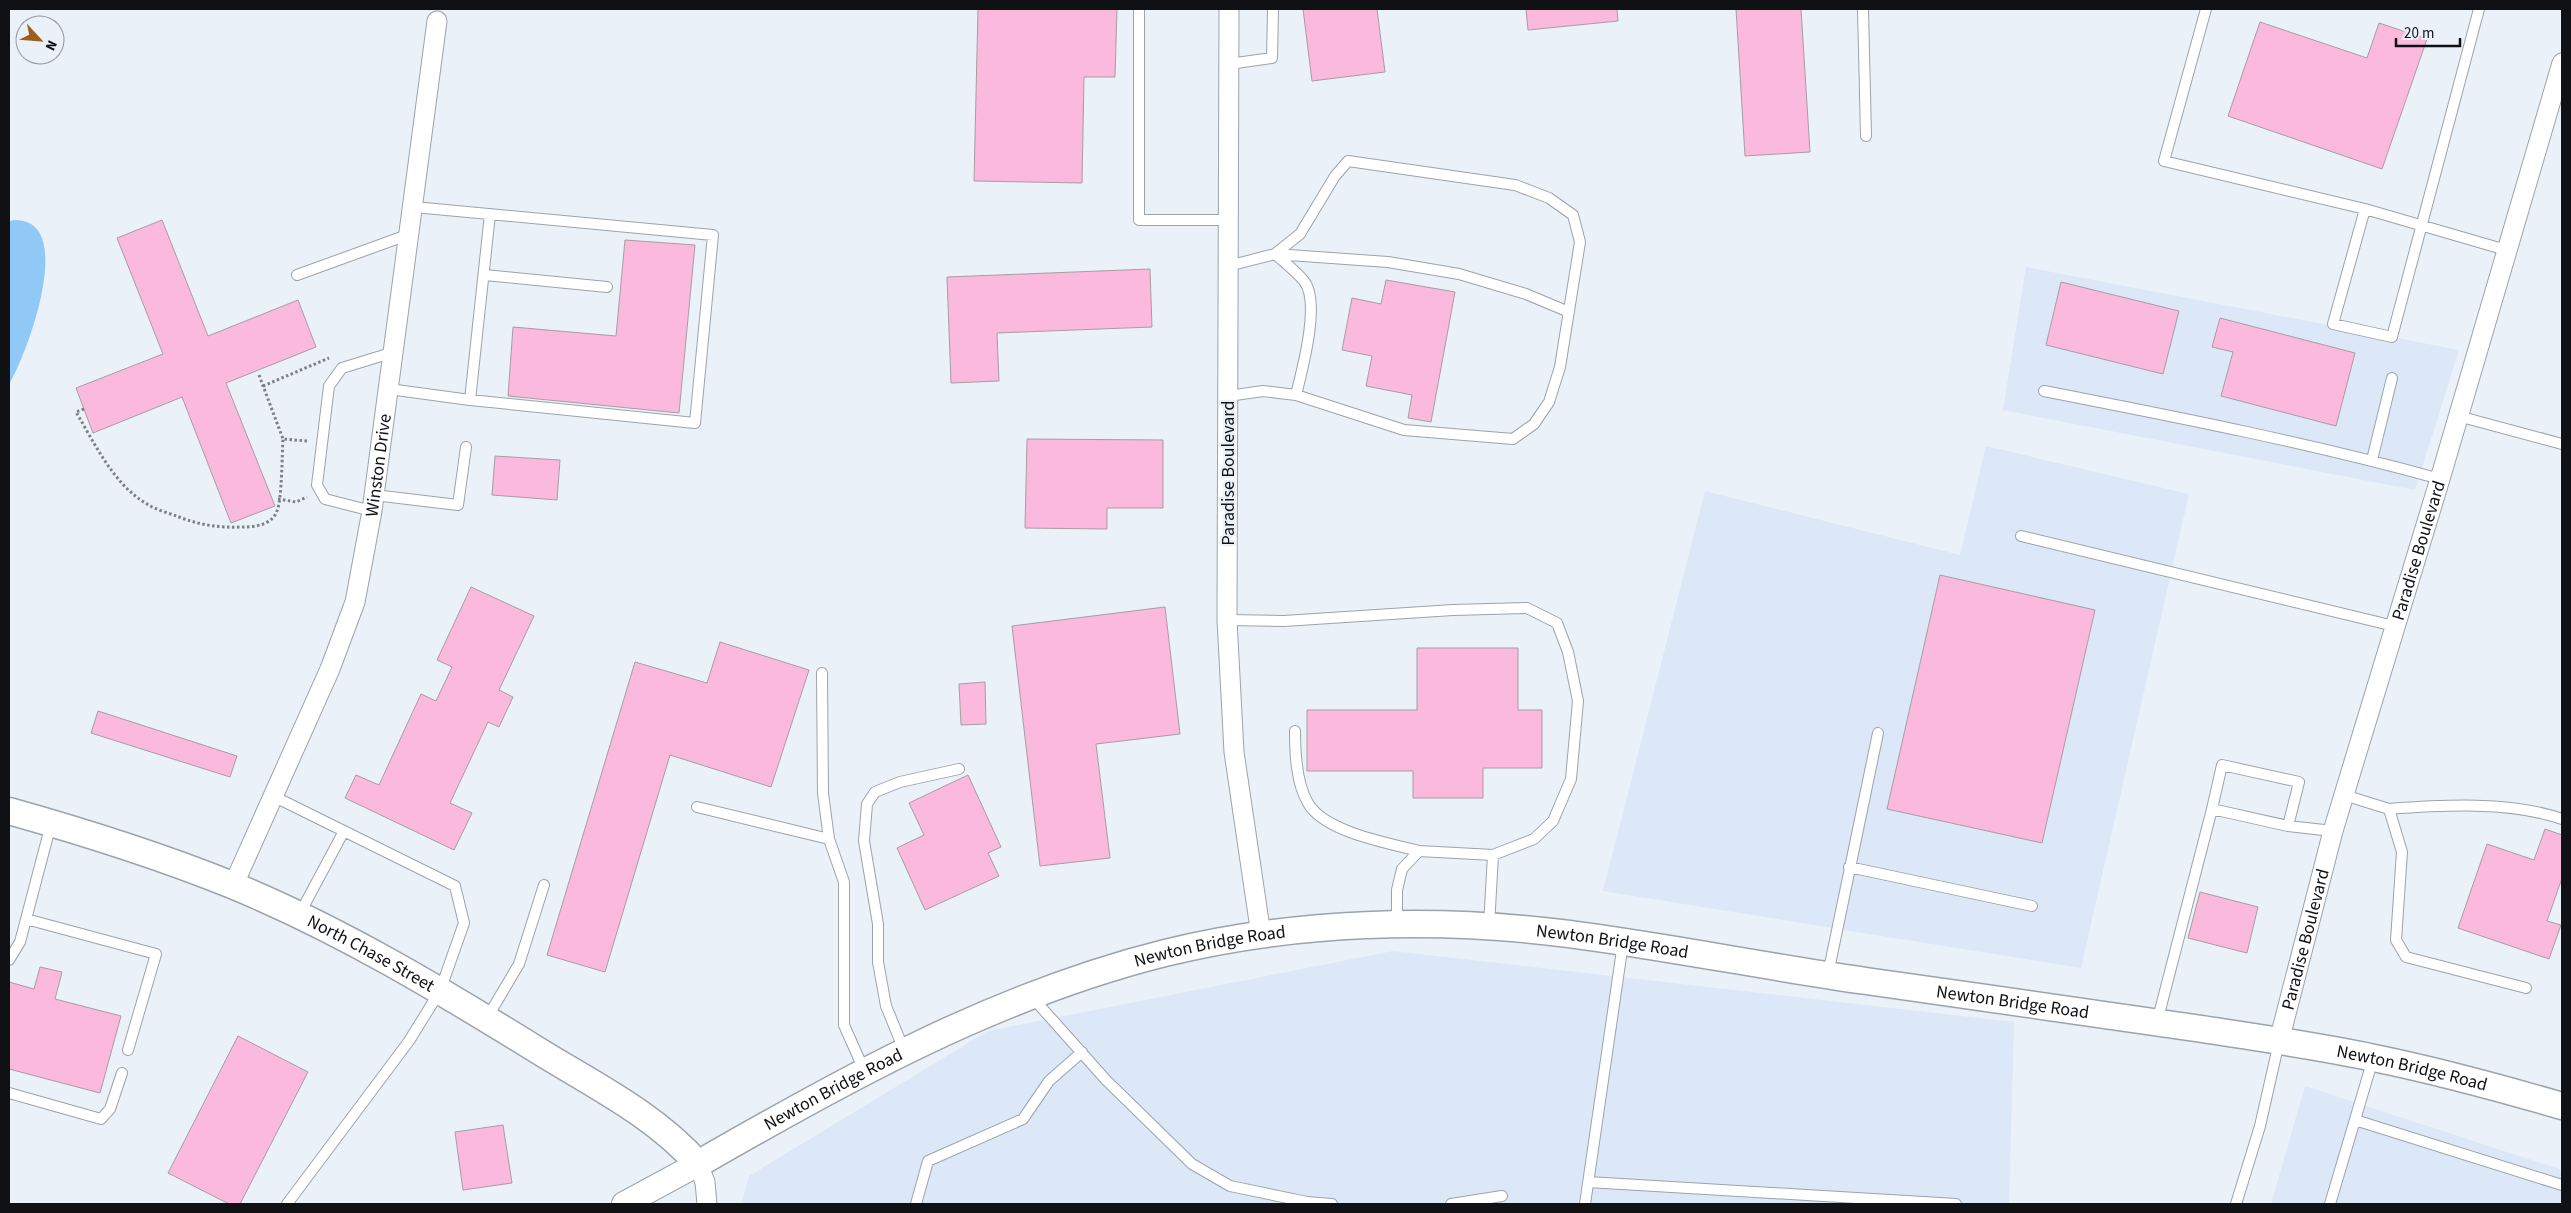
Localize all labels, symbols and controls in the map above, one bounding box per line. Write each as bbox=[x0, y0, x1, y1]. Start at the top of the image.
north arrow bbox=[15, 15, 65, 65]
scale bar bbox=[2396, 15, 2460, 47]
text: 20 m bbox=[2404, 23, 2434, 44]
text: N bbox=[40, 37, 62, 54]
street label: Paradise Boulevard bbox=[1216, 401, 1241, 545]
street label: Winston Drive bbox=[359, 412, 398, 518]
street label: Paradise Boulevard bbox=[2386, 478, 2452, 624]
street label: Paradise Boulevard bbox=[2275, 866, 2336, 1013]
street label: North Chase Street bbox=[303, 909, 439, 998]
street label: Newton Bridge Road bbox=[1535, 918, 1690, 965]
street label: Newton Bridge Road bbox=[1131, 920, 1287, 974]
street label: Newton Bridge Road bbox=[1935, 979, 2091, 1025]
street label: Newton Bridge Road bbox=[2335, 1039, 2490, 1098]
street label: Newton Bridge Road bbox=[760, 1042, 907, 1137]

